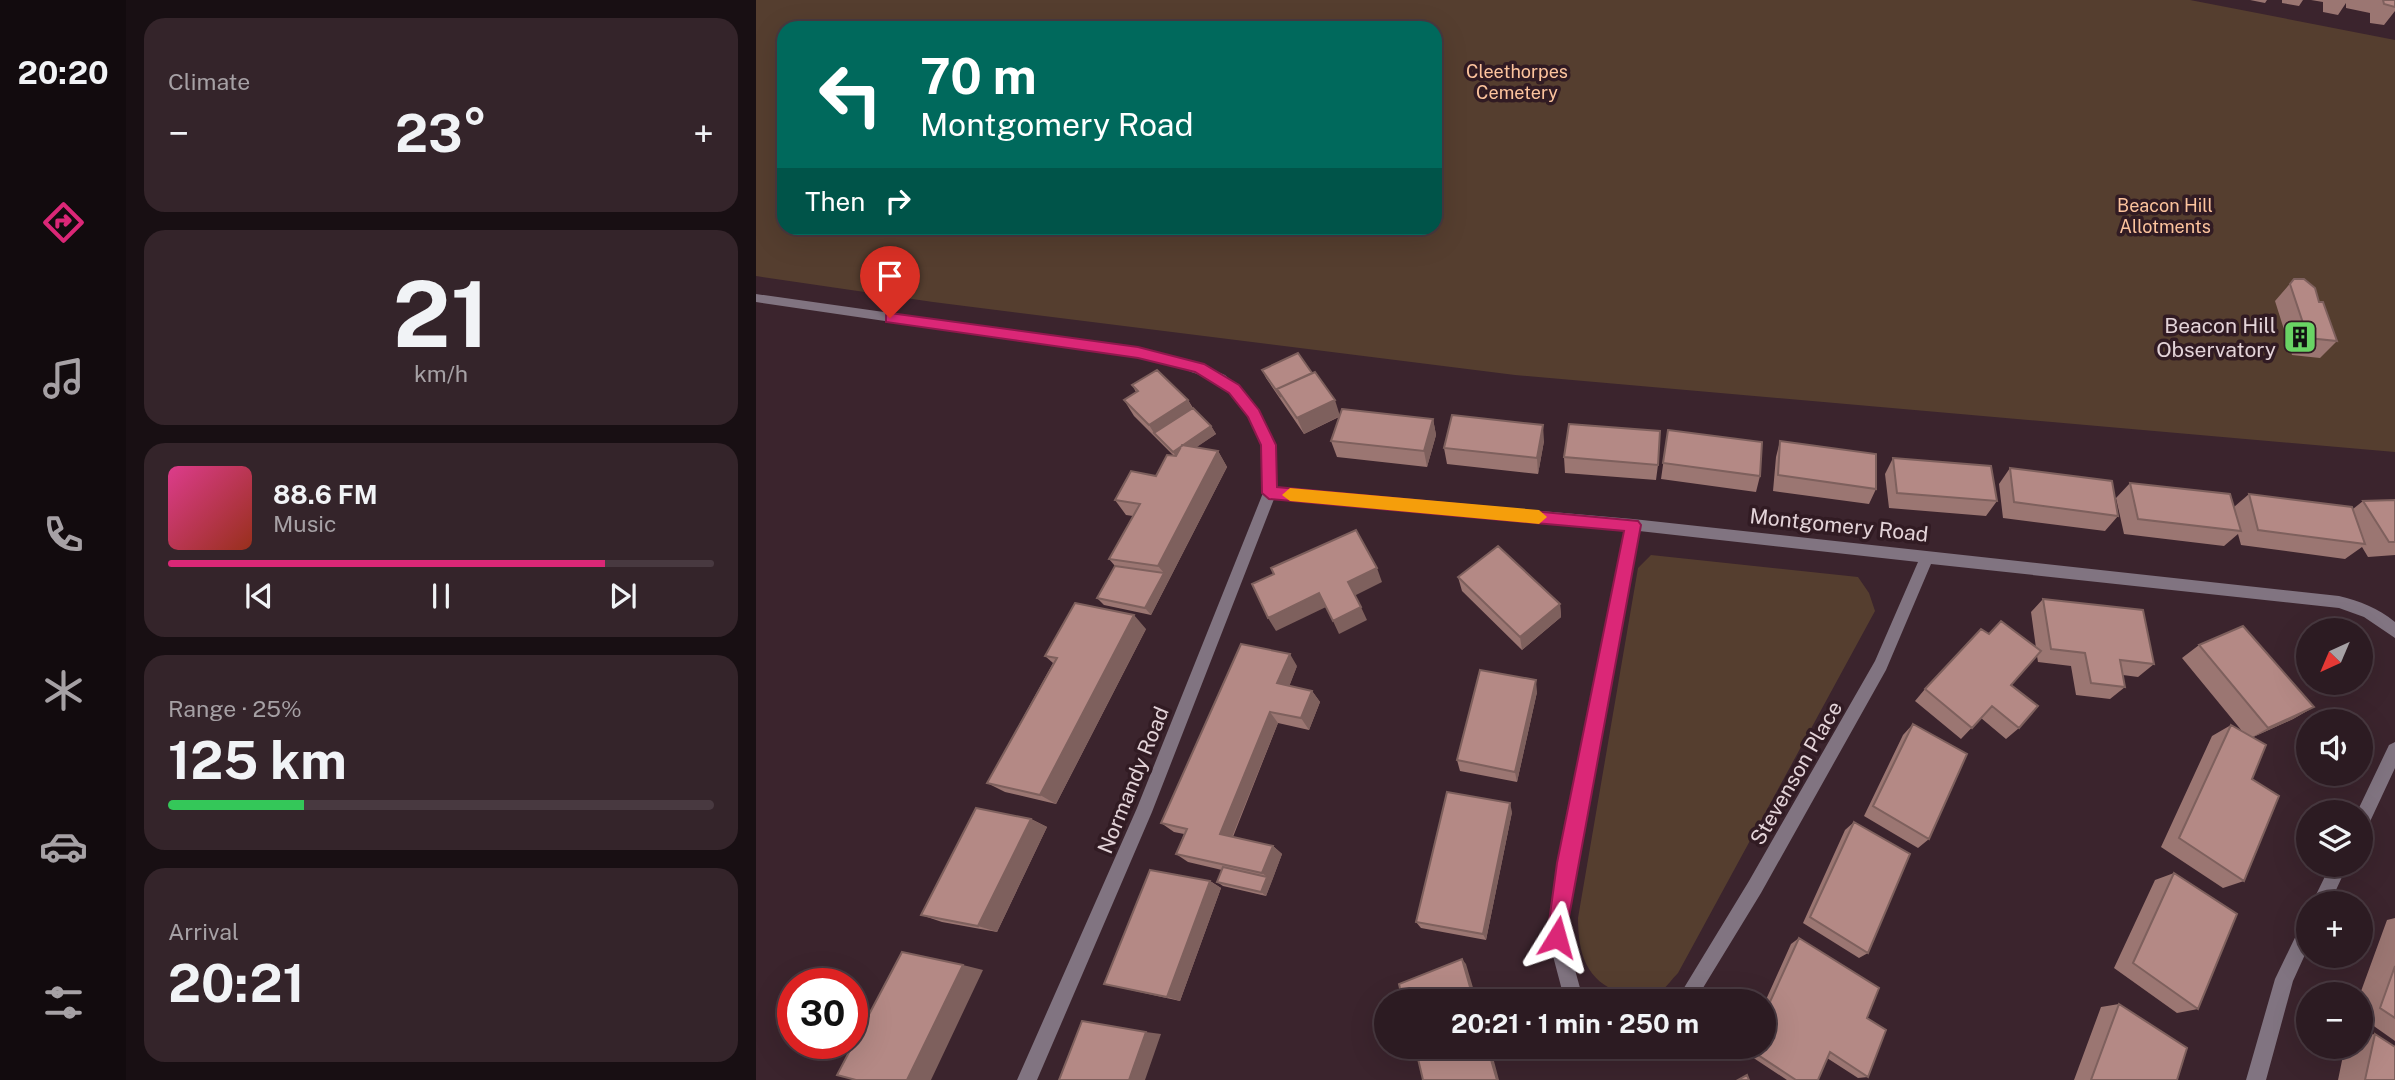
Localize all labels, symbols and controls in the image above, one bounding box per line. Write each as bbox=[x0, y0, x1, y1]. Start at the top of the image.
text: 70 m bbox=[920, 47, 1037, 105]
icon: left bbox=[805, 49, 896, 140]
text: 20:20 bbox=[17, 54, 109, 91]
park label: Cleethorpes Cemetery bbox=[1466, 61, 1568, 103]
text: Climate bbox=[168, 68, 250, 95]
text: 23° bbox=[395, 103, 487, 164]
text: Montgomery Road bbox=[920, 106, 1194, 143]
text: − bbox=[168, 111, 189, 156]
text: + bbox=[693, 111, 714, 156]
icon: right bbox=[879, 182, 917, 220]
text: Then bbox=[805, 186, 865, 217]
park label: Beacon Hill Allotments bbox=[2117, 195, 2213, 237]
icon: directions bbox=[39, 198, 88, 247]
pin bbox=[860, 246, 920, 318]
icon: arrive bbox=[871, 257, 909, 295]
text: 21 bbox=[393, 261, 489, 367]
place label: Beacon Hill Observatory bbox=[2156, 313, 2276, 362]
building icon: Beacon Hill Observatory bbox=[2281, 318, 2319, 356]
icon: music bbox=[39, 354, 88, 403]
text: km/h bbox=[414, 360, 468, 387]
text: 88.6 FM bbox=[273, 479, 378, 510]
street label: Montgomery Road bbox=[1748, 503, 1930, 547]
icon: phone bbox=[39, 510, 88, 559]
text: Music bbox=[273, 510, 337, 537]
icon: previous bbox=[240, 577, 278, 615]
icon: pause bbox=[422, 577, 460, 615]
icon: next bbox=[604, 577, 642, 615]
north arrow bbox=[2296, 618, 2373, 695]
map controls bbox=[2296, 618, 2373, 1059]
icon: climate bbox=[39, 666, 88, 715]
text: Range · 25% bbox=[168, 695, 302, 722]
street label: Stevenson Place bbox=[1745, 697, 1847, 849]
street label: Normandy Road bbox=[1092, 703, 1174, 857]
button: sound bbox=[2296, 709, 2373, 786]
text: 125 km bbox=[168, 730, 347, 791]
button: layers bbox=[2296, 800, 2373, 877]
icon: car bbox=[39, 822, 88, 871]
button: + bbox=[2296, 891, 2373, 968]
position arrow bbox=[1520, 900, 1594, 974]
text: Arrival bbox=[168, 918, 239, 945]
text: 20:21 bbox=[168, 953, 305, 1014]
speed limit sign: 30 bbox=[777, 968, 868, 1059]
icon: filters bbox=[39, 978, 88, 1027]
button: − bbox=[2296, 982, 2373, 1059]
text: 20:21 · 1 min · 250 m bbox=[1451, 1008, 1699, 1039]

